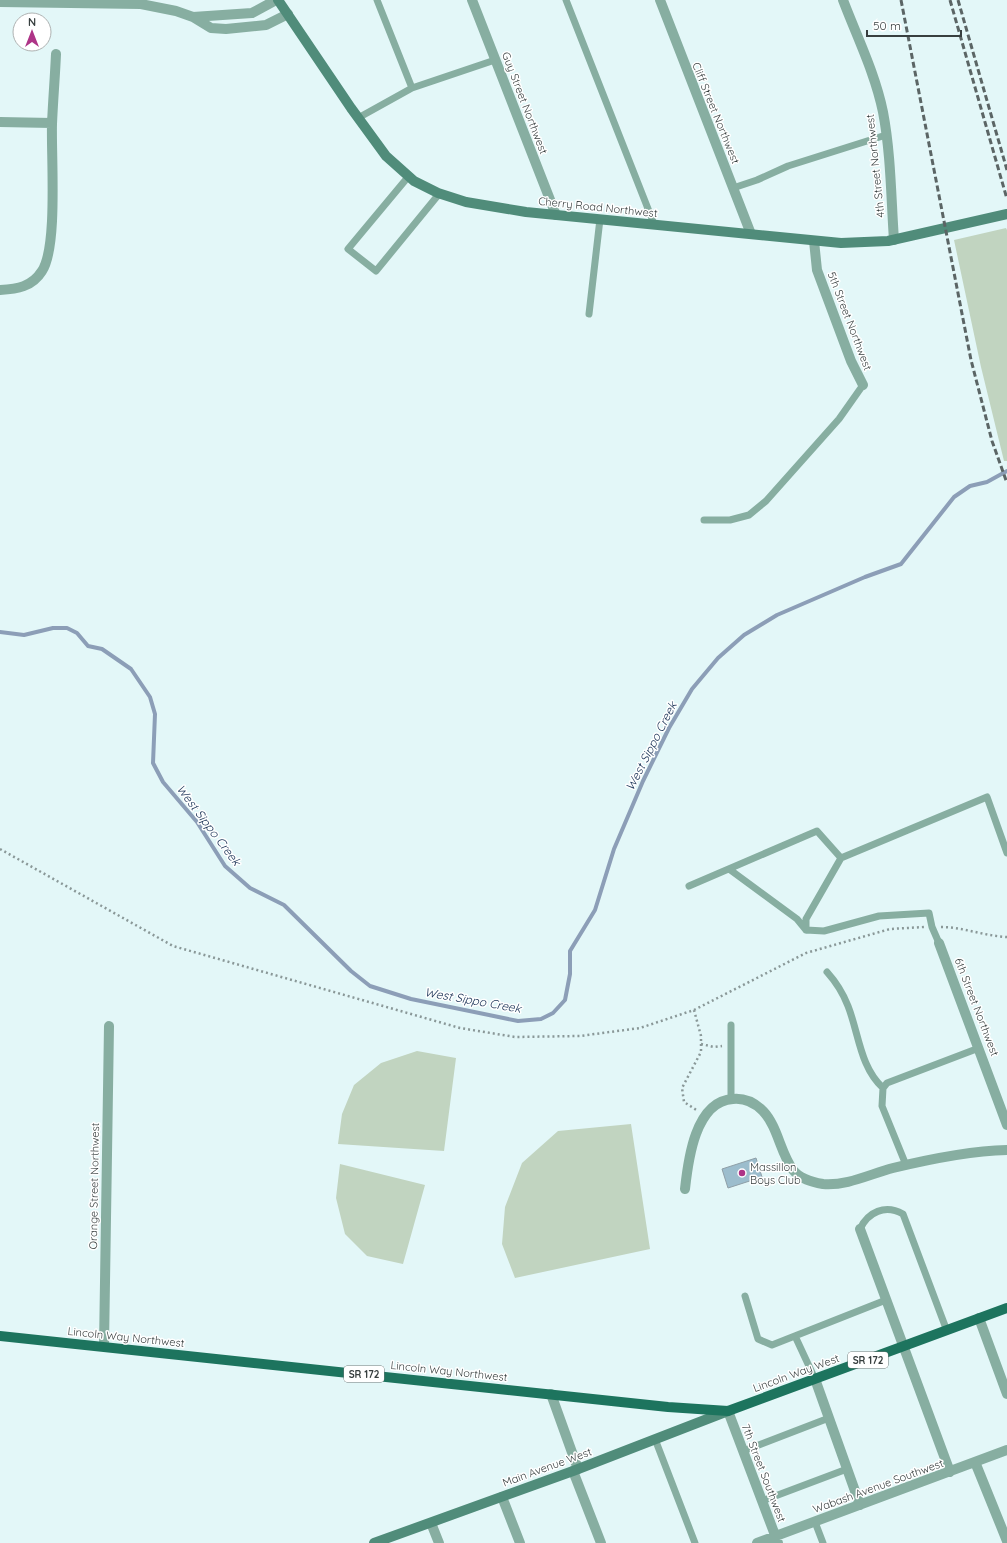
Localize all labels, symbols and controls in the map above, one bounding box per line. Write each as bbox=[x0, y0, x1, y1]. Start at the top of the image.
north arrow bbox=[12, 12, 52, 52]
scale bar bbox=[867, 12, 961, 38]
text: N bbox=[28, 15, 36, 29]
text: 50 m bbox=[873, 18, 901, 33]
street label: Guy Street Northwest bbox=[499, 50, 551, 156]
street label: Cliff Street Northwest bbox=[689, 60, 743, 166]
street label: 4th Street Northwest bbox=[863, 113, 887, 218]
street label: Cherry Road Northwest bbox=[538, 194, 659, 220]
street label: 5th Street Northwest bbox=[825, 270, 875, 372]
water label: West Sippo Creek bbox=[622, 698, 681, 793]
water label: West Sippo Creek bbox=[174, 781, 245, 870]
street label: 6th Street Northwest bbox=[952, 956, 1002, 1058]
water label: West Sippo Creek bbox=[424, 984, 524, 1016]
street label: Orange Street Northwest bbox=[86, 1122, 102, 1249]
place label: Massillon Boys Club bbox=[750, 1160, 801, 1187]
marker: Massillon Boys Club bbox=[737, 1168, 747, 1178]
street label: Lincoln Way Northwest bbox=[67, 1324, 185, 1350]
street label: Lincoln Way West bbox=[751, 1351, 841, 1395]
road number: SR 172 bbox=[848, 1352, 888, 1368]
street label: Lincoln Way Northwest bbox=[390, 1358, 508, 1384]
road number: SR 172 bbox=[344, 1366, 384, 1382]
street label: 7th Street Southwest bbox=[739, 1422, 789, 1524]
street label: Main Avenue West bbox=[501, 1444, 594, 1490]
street label: Wabash Avenue Southwest bbox=[811, 1456, 945, 1516]

